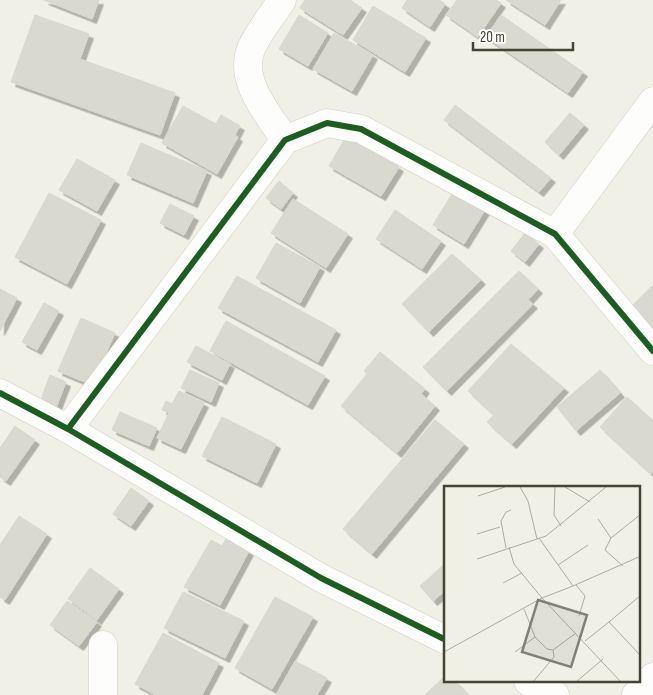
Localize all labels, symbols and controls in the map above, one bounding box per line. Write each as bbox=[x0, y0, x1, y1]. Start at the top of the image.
scale bar bbox=[473, 20, 573, 52]
text: 20 m bbox=[480, 28, 505, 47]
inset map bbox=[444, 486, 640, 682]

